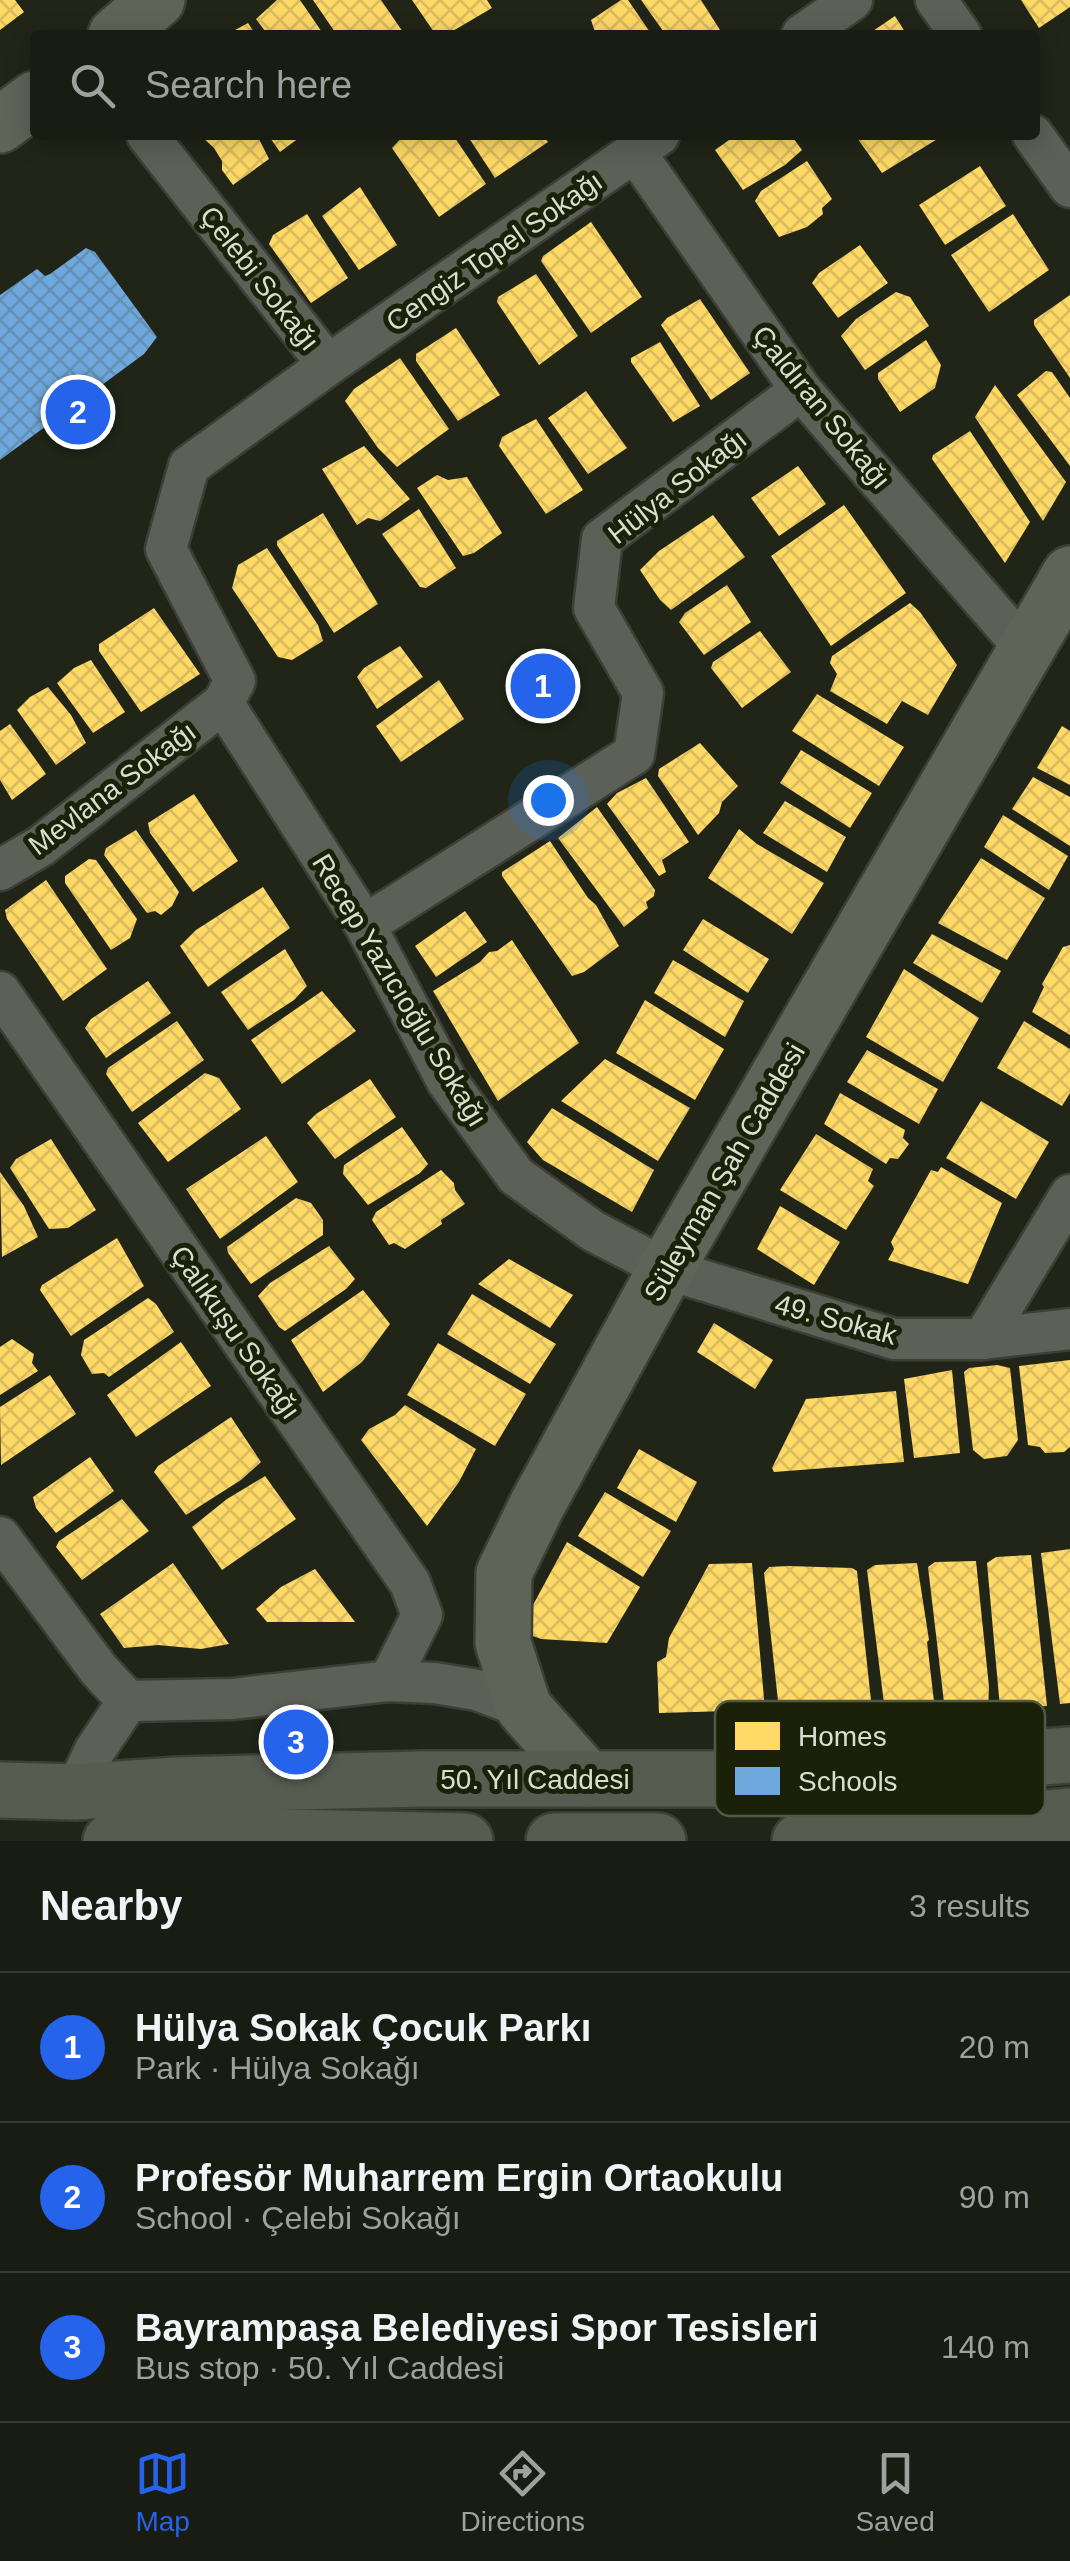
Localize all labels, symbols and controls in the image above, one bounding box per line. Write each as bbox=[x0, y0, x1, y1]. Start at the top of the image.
search box bbox=[30, 30, 1040, 140]
icon: search bbox=[65, 58, 120, 113]
text: Search here bbox=[145, 64, 352, 106]
street label: Cengiz Topel Sokağı bbox=[380, 165, 608, 338]
street label: Çelebi Sokağı bbox=[194, 200, 325, 357]
street label: Çaldıran Sokağı bbox=[746, 320, 897, 495]
pin: 2 bbox=[46, 374, 110, 450]
street label: Hülya Sokağı bbox=[602, 423, 752, 550]
pin: 1 bbox=[510, 648, 576, 724]
street label: Mevlana Sokağı bbox=[23, 716, 202, 861]
your location bbox=[523, 775, 574, 826]
street label: Recep Yazıcıoğlu Sokağı bbox=[306, 849, 493, 1132]
street label: Süleyman Şah Caddesi bbox=[638, 1038, 811, 1307]
street label: Çalıkuşu Sokağı bbox=[164, 1240, 307, 1425]
street label: 49. Sokak bbox=[772, 1288, 901, 1351]
legend bbox=[715, 1701, 1045, 1816]
pin: 3 bbox=[264, 1704, 328, 1780]
text: Homes bbox=[798, 1721, 887, 1752]
street label: 50. Yıl Caddesi bbox=[440, 1764, 630, 1795]
text: Schools bbox=[798, 1766, 898, 1797]
text: Nearby bbox=[40, 1882, 182, 1929]
text: 3 results bbox=[909, 1888, 1030, 1924]
text: Hülya Sokak Çocuk Parkı bbox=[135, 2007, 591, 2049]
text: 1 bbox=[64, 2029, 81, 2065]
text: 20 m bbox=[959, 2029, 1030, 2065]
text: Park · Hülya Sokağı bbox=[135, 2050, 420, 2086]
text: Profesör Muharrem Ergin Ortaokulu bbox=[135, 2157, 783, 2199]
text: 2 bbox=[64, 2179, 81, 2215]
text: 90 m bbox=[959, 2179, 1030, 2215]
text: School · Çelebi Sokağı bbox=[135, 2200, 461, 2236]
text: Bayrampaşa Belediyesi Spor Tesisleri bbox=[135, 2307, 819, 2349]
text: 3 bbox=[64, 2329, 81, 2365]
text: 140 m bbox=[941, 2329, 1030, 2365]
text: Bus stop · 50. Yıl Caddesi bbox=[135, 2350, 504, 2386]
tab: Map bbox=[135, 2446, 190, 2538]
tab: Directions bbox=[461, 2446, 585, 2538]
tab: Saved bbox=[855, 2446, 935, 2538]

